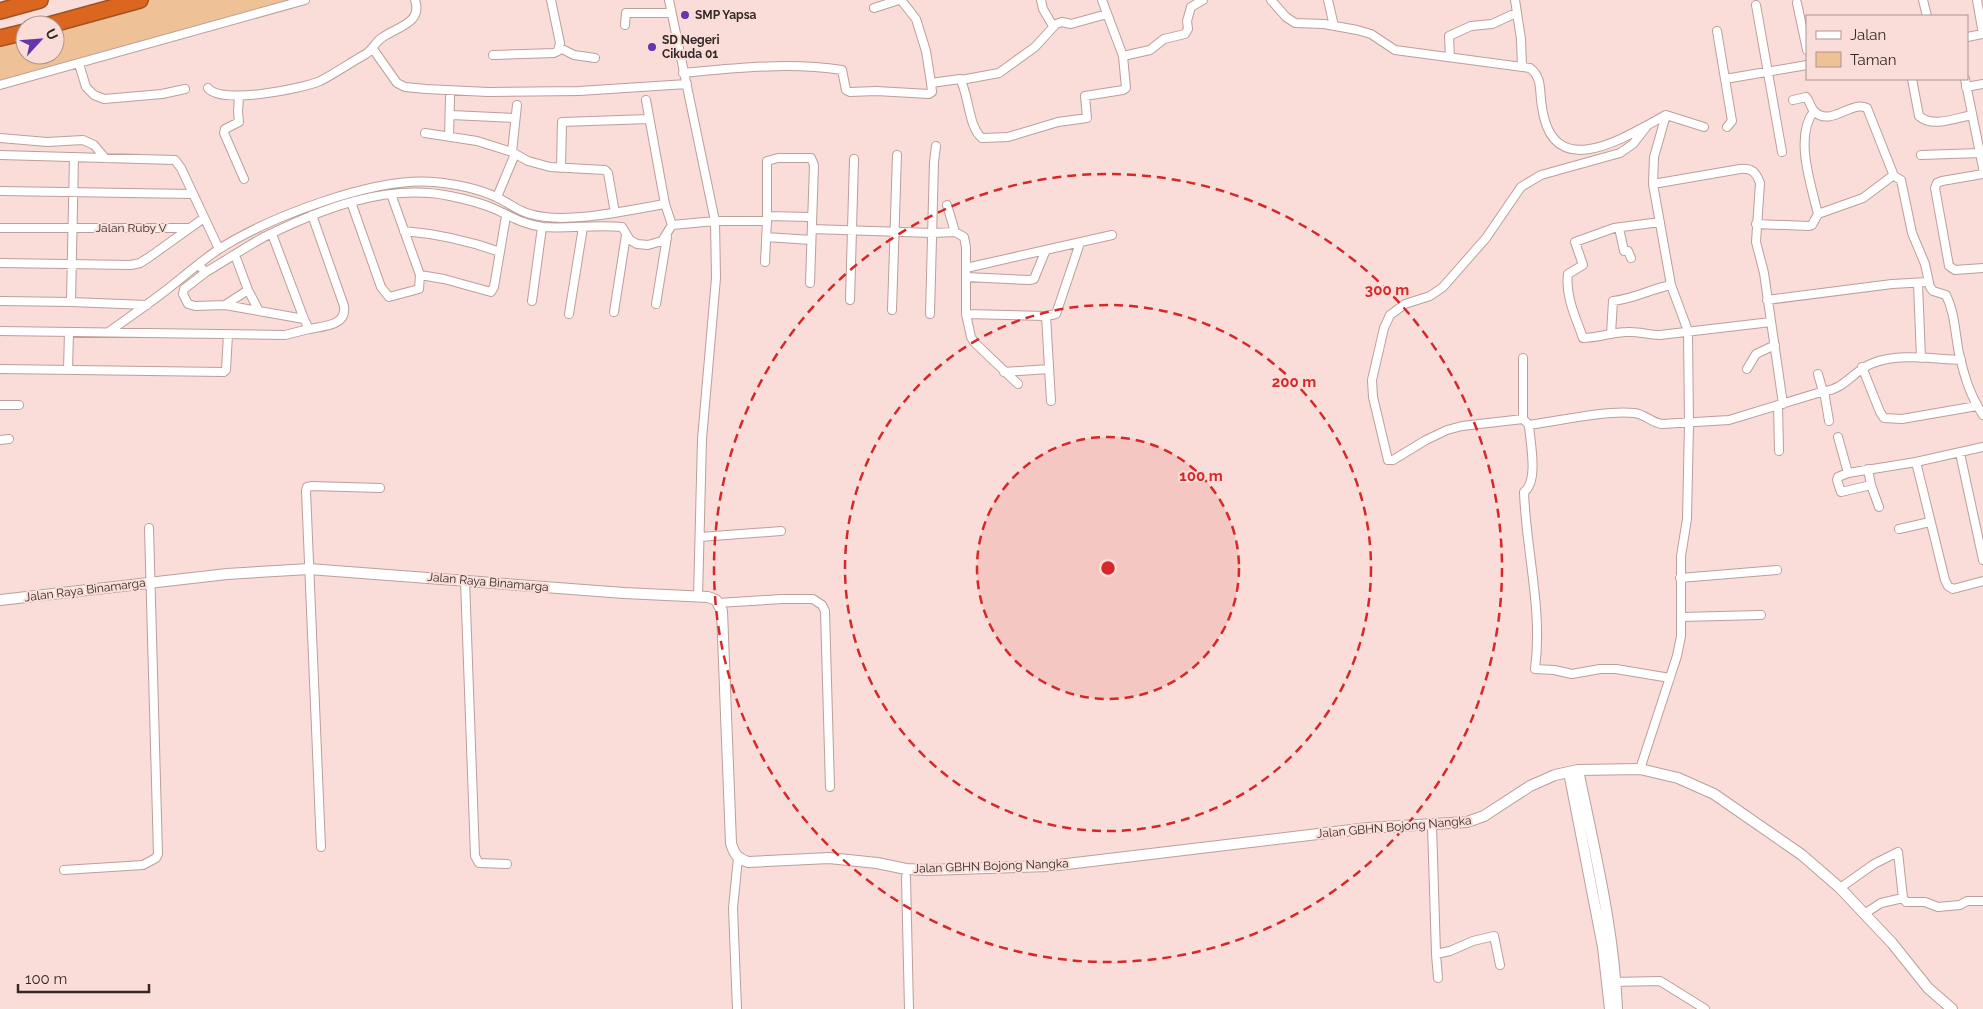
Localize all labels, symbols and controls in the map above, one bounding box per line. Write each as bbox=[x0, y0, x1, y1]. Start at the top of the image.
place label: SMP Yapsa bbox=[695, 8, 757, 22]
marker: SMP Yapsa bbox=[679, 9, 691, 21]
north arrow bbox=[15, 15, 65, 65]
legend bbox=[1806, 15, 1968, 80]
text: U bbox=[42, 26, 61, 43]
text: Jalan bbox=[1850, 26, 1886, 44]
place label: SD Negeri Cikuda 01 bbox=[662, 33, 720, 61]
marker: SD Negeri Cikuda 01 bbox=[646, 41, 658, 53]
text: Taman bbox=[1850, 51, 1896, 69]
street label: Jalan Ruby V bbox=[95, 221, 167, 235]
text: 300 m bbox=[1365, 281, 1409, 299]
text: 200 m bbox=[1272, 373, 1316, 391]
text: 100 m bbox=[1179, 467, 1223, 485]
centre of rings bbox=[1099, 559, 1117, 577]
street label: Jalan Raya Binamarga bbox=[427, 570, 549, 594]
street label: Jalan Raya Binamarga bbox=[24, 576, 146, 604]
street label: Jalan GBHN Bojong Nangka bbox=[1316, 813, 1472, 841]
street label: Jalan GBHN Bojong Nangka bbox=[913, 856, 1069, 876]
scale bar bbox=[18, 962, 149, 994]
text: 100 m bbox=[25, 970, 67, 988]

